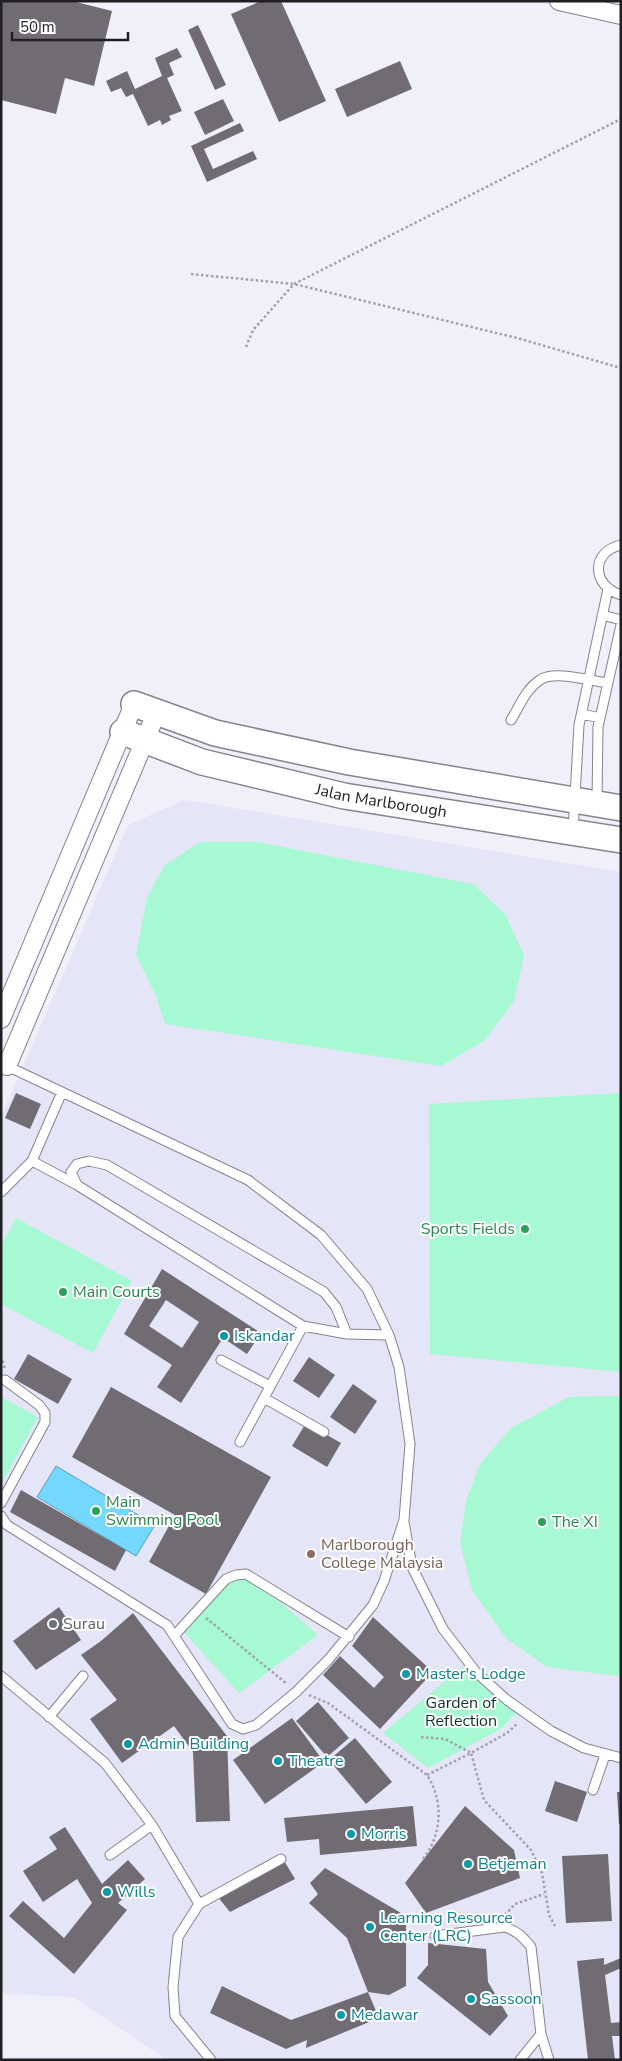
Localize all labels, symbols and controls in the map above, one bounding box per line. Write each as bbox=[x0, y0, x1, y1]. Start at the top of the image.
scale bar bbox=[12, 10, 129, 42]
text: 50 m bbox=[20, 17, 55, 37]
street label: Jalan Marlborough bbox=[312, 778, 448, 823]
place label: Sports Fields bbox=[421, 1218, 515, 1240]
marker: Sports Fields bbox=[519, 1223, 531, 1235]
place label: Main Courts bbox=[73, 1281, 160, 1303]
marker: Main Courts bbox=[57, 1286, 69, 1298]
place label: Iskandar bbox=[234, 1325, 295, 1347]
marker: Iskandar bbox=[218, 1330, 230, 1342]
place label: Main Swimming Pool bbox=[106, 1491, 219, 1531]
marker: Main Swimming Pool bbox=[90, 1505, 102, 1517]
place label: The XI bbox=[552, 1511, 598, 1533]
marker: The XI bbox=[536, 1516, 548, 1528]
place label: Marlborough College Malaysia bbox=[321, 1534, 443, 1574]
marker: Marlborough College Malaysia bbox=[305, 1548, 317, 1560]
place label: Surau bbox=[63, 1613, 105, 1635]
marker: Surau bbox=[47, 1618, 59, 1630]
place label: Master's Lodge bbox=[416, 1663, 526, 1685]
marker: Master's Lodge bbox=[400, 1668, 412, 1680]
park label: Garden of Reflection bbox=[425, 1692, 497, 1732]
place label: Admin Building bbox=[138, 1733, 249, 1755]
marker: Admin Building bbox=[122, 1738, 134, 1750]
place label: Theatre bbox=[288, 1750, 343, 1772]
marker: Theatre bbox=[272, 1755, 284, 1767]
place label: Morris bbox=[361, 1823, 406, 1845]
marker: Morris bbox=[345, 1828, 357, 1840]
place label: Betjeman bbox=[478, 1853, 546, 1875]
marker: Betjeman bbox=[462, 1858, 474, 1870]
place label: Wills bbox=[117, 1881, 155, 1903]
marker: Wills bbox=[101, 1886, 113, 1898]
place label: Learning Resource Center (LRC) bbox=[380, 1907, 513, 1947]
marker: Learning Resource Center (LRC) bbox=[364, 1921, 376, 1933]
place label: Sassoon bbox=[481, 1988, 542, 2010]
marker: Sassoon bbox=[465, 1993, 477, 2005]
place label: Medawar bbox=[351, 2004, 419, 2026]
marker: Medawar bbox=[335, 2009, 347, 2021]

